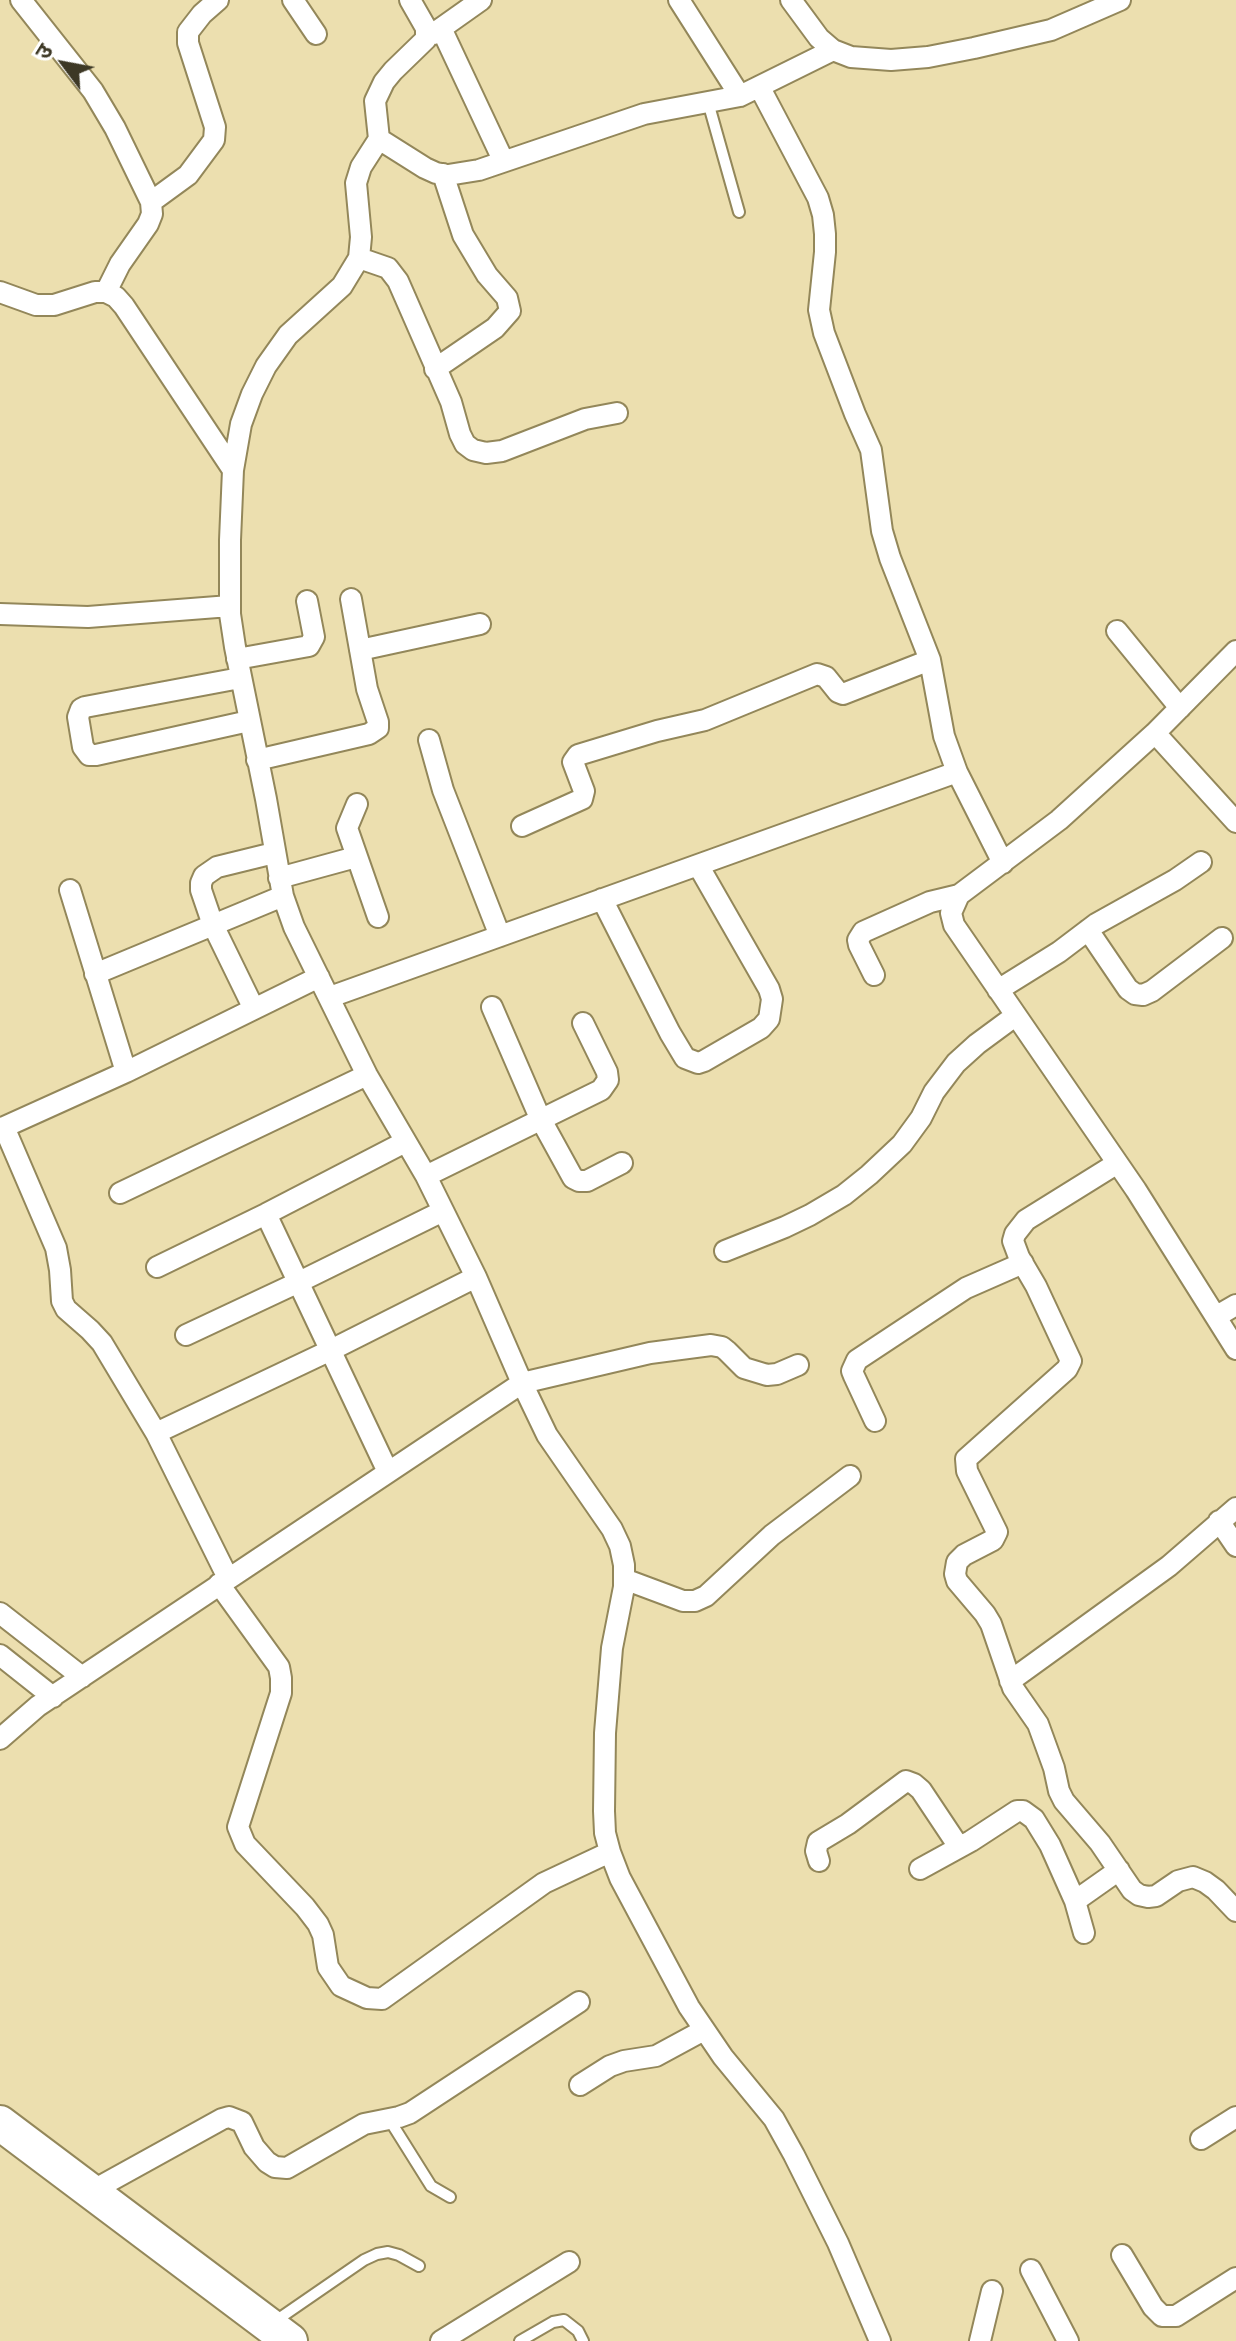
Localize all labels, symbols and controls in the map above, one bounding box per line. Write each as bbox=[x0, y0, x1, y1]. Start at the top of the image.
north arrow bbox=[24, 24, 104, 104]
text: उ bbox=[29, 39, 58, 64]

